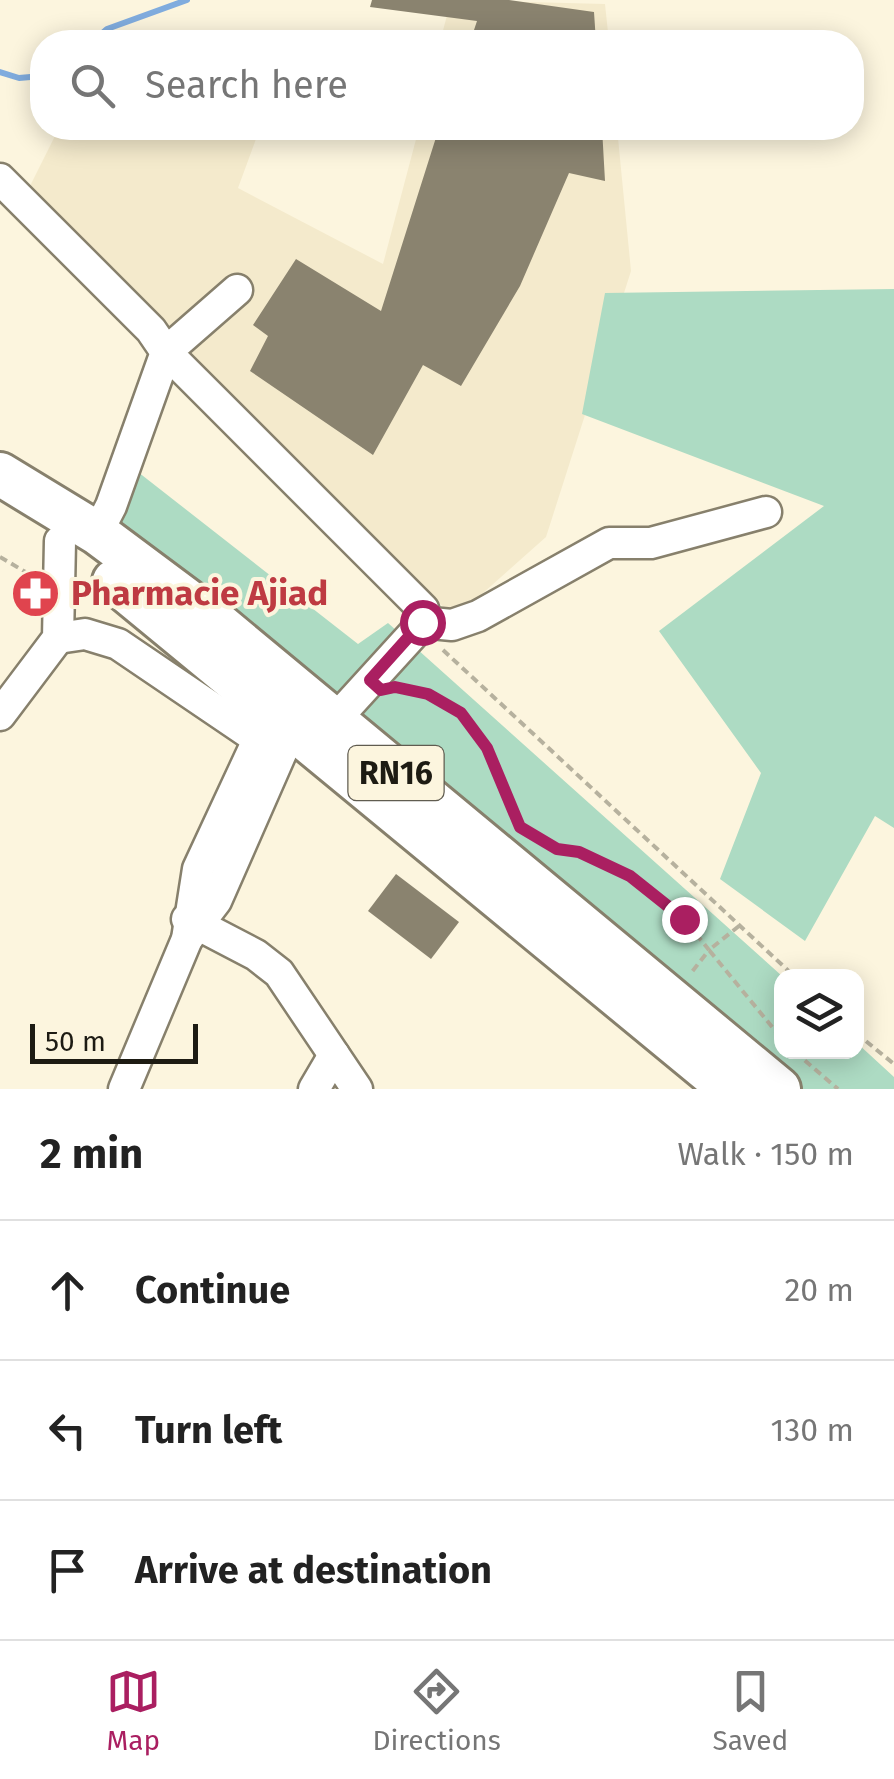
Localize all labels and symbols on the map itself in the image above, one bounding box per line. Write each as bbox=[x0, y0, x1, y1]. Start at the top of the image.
pharmacy icon: Pharmacie Ajiad bbox=[10, 567, 62, 619]
place label: Pharmacie Ajiad bbox=[71, 572, 328, 614]
route start bbox=[400, 600, 446, 646]
road number: RN16 bbox=[348, 746, 444, 800]
route end bbox=[662, 897, 708, 943]
scale bar bbox=[30, 1019, 198, 1064]

